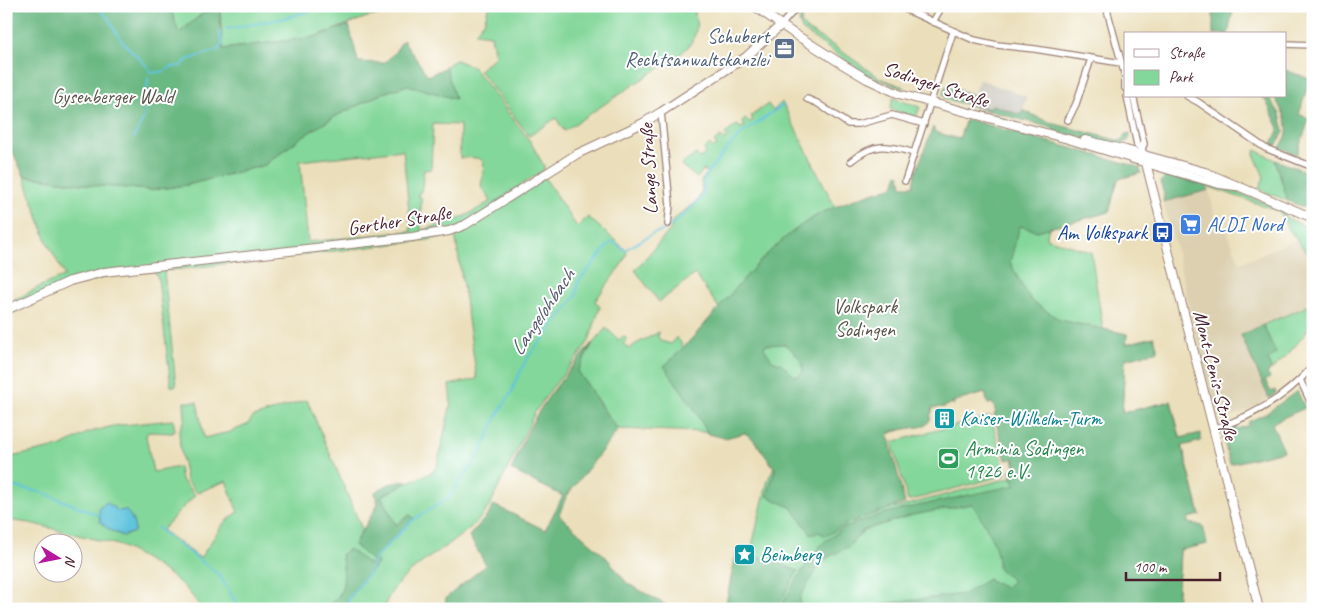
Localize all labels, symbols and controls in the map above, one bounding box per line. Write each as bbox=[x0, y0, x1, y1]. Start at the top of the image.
place label: Schubert Rechtsanwaltskanzlei bbox=[625, 24, 771, 72]
legend bbox=[1124, 32, 1286, 98]
office icon: Schubert Rechtsanwaltskanzlei bbox=[773, 36, 797, 60]
text: Straße bbox=[1169, 44, 1205, 63]
street label: Sodinger Straße bbox=[880, 56, 993, 114]
text: Park bbox=[1169, 68, 1194, 87]
park label: Gysenberger Wald bbox=[52, 84, 177, 109]
street label: Lange Straße bbox=[634, 121, 663, 215]
street label: Gerther Straße bbox=[346, 200, 454, 241]
supermarket icon: ALDI Nord bbox=[1179, 212, 1203, 236]
place label: ALDI Nord bbox=[1207, 212, 1286, 237]
place label: Am Volkspark bbox=[1057, 220, 1149, 245]
bus stop icon: Am Volkspark bbox=[1151, 220, 1175, 244]
water label: Langelohbach bbox=[504, 262, 582, 360]
park label: Volkspark Sodingen bbox=[833, 294, 899, 342]
street label: Mont-Cenis-Straße bbox=[1187, 308, 1244, 444]
building icon: Kaiser-Wilhelm-Turm bbox=[932, 406, 956, 430]
place label: Kaiser-Wilhelm-Turm bbox=[960, 406, 1103, 431]
place label: Arminia Sodingen 1926 e.V. bbox=[965, 436, 1085, 484]
sports icon: Arminia Sodingen 1926 e.V. bbox=[937, 447, 961, 471]
north arrow bbox=[32, 532, 82, 582]
place icon: Beimberg bbox=[732, 542, 756, 566]
place label: Beimberg bbox=[760, 542, 822, 567]
scale bar bbox=[1126, 550, 1220, 582]
text: N bbox=[61, 554, 79, 568]
text: 100 m bbox=[1134, 558, 1168, 577]

